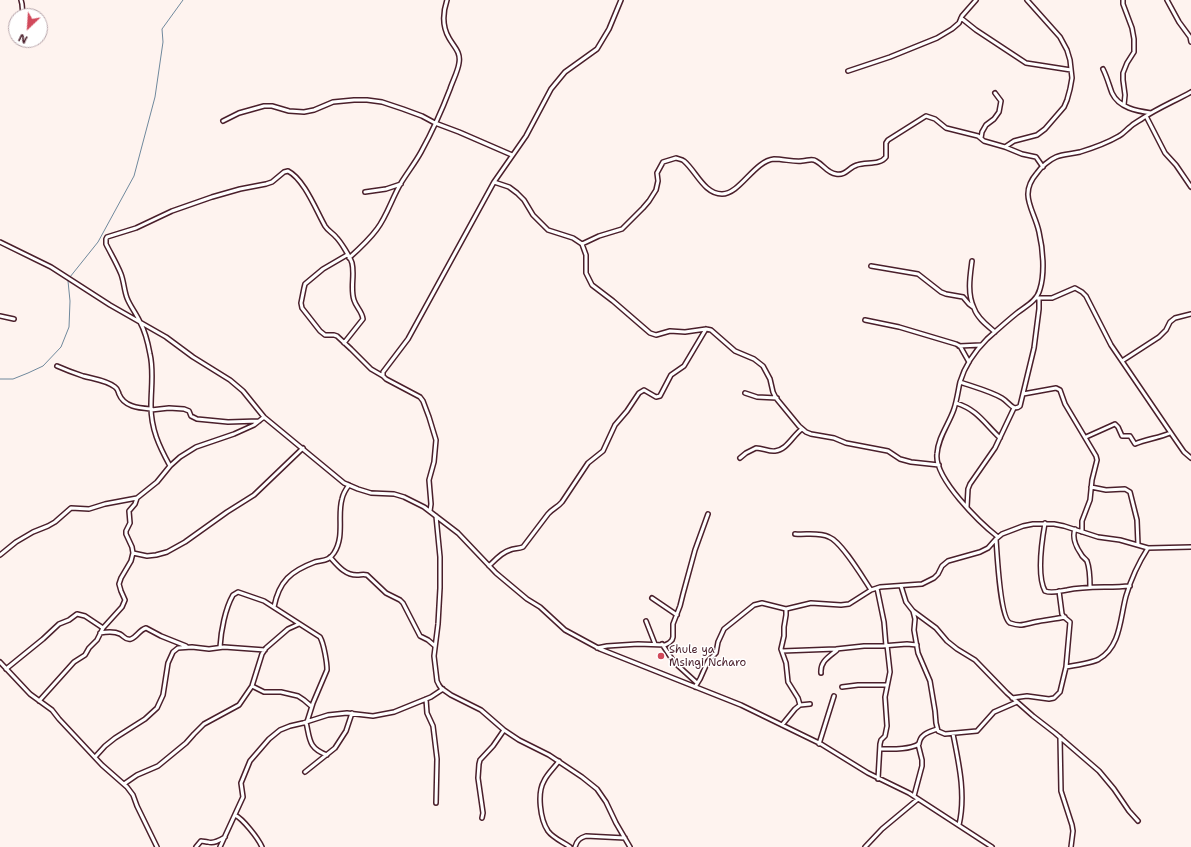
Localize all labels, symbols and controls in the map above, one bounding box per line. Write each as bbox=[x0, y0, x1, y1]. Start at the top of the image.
north arrow bbox=[8, 8, 48, 48]
text: N bbox=[16, 30, 30, 47]
place label: Shule ya Msingi Ncharo bbox=[669, 643, 746, 669]
marker: Shule ya Msingi Ncharo bbox=[656, 651, 666, 661]

